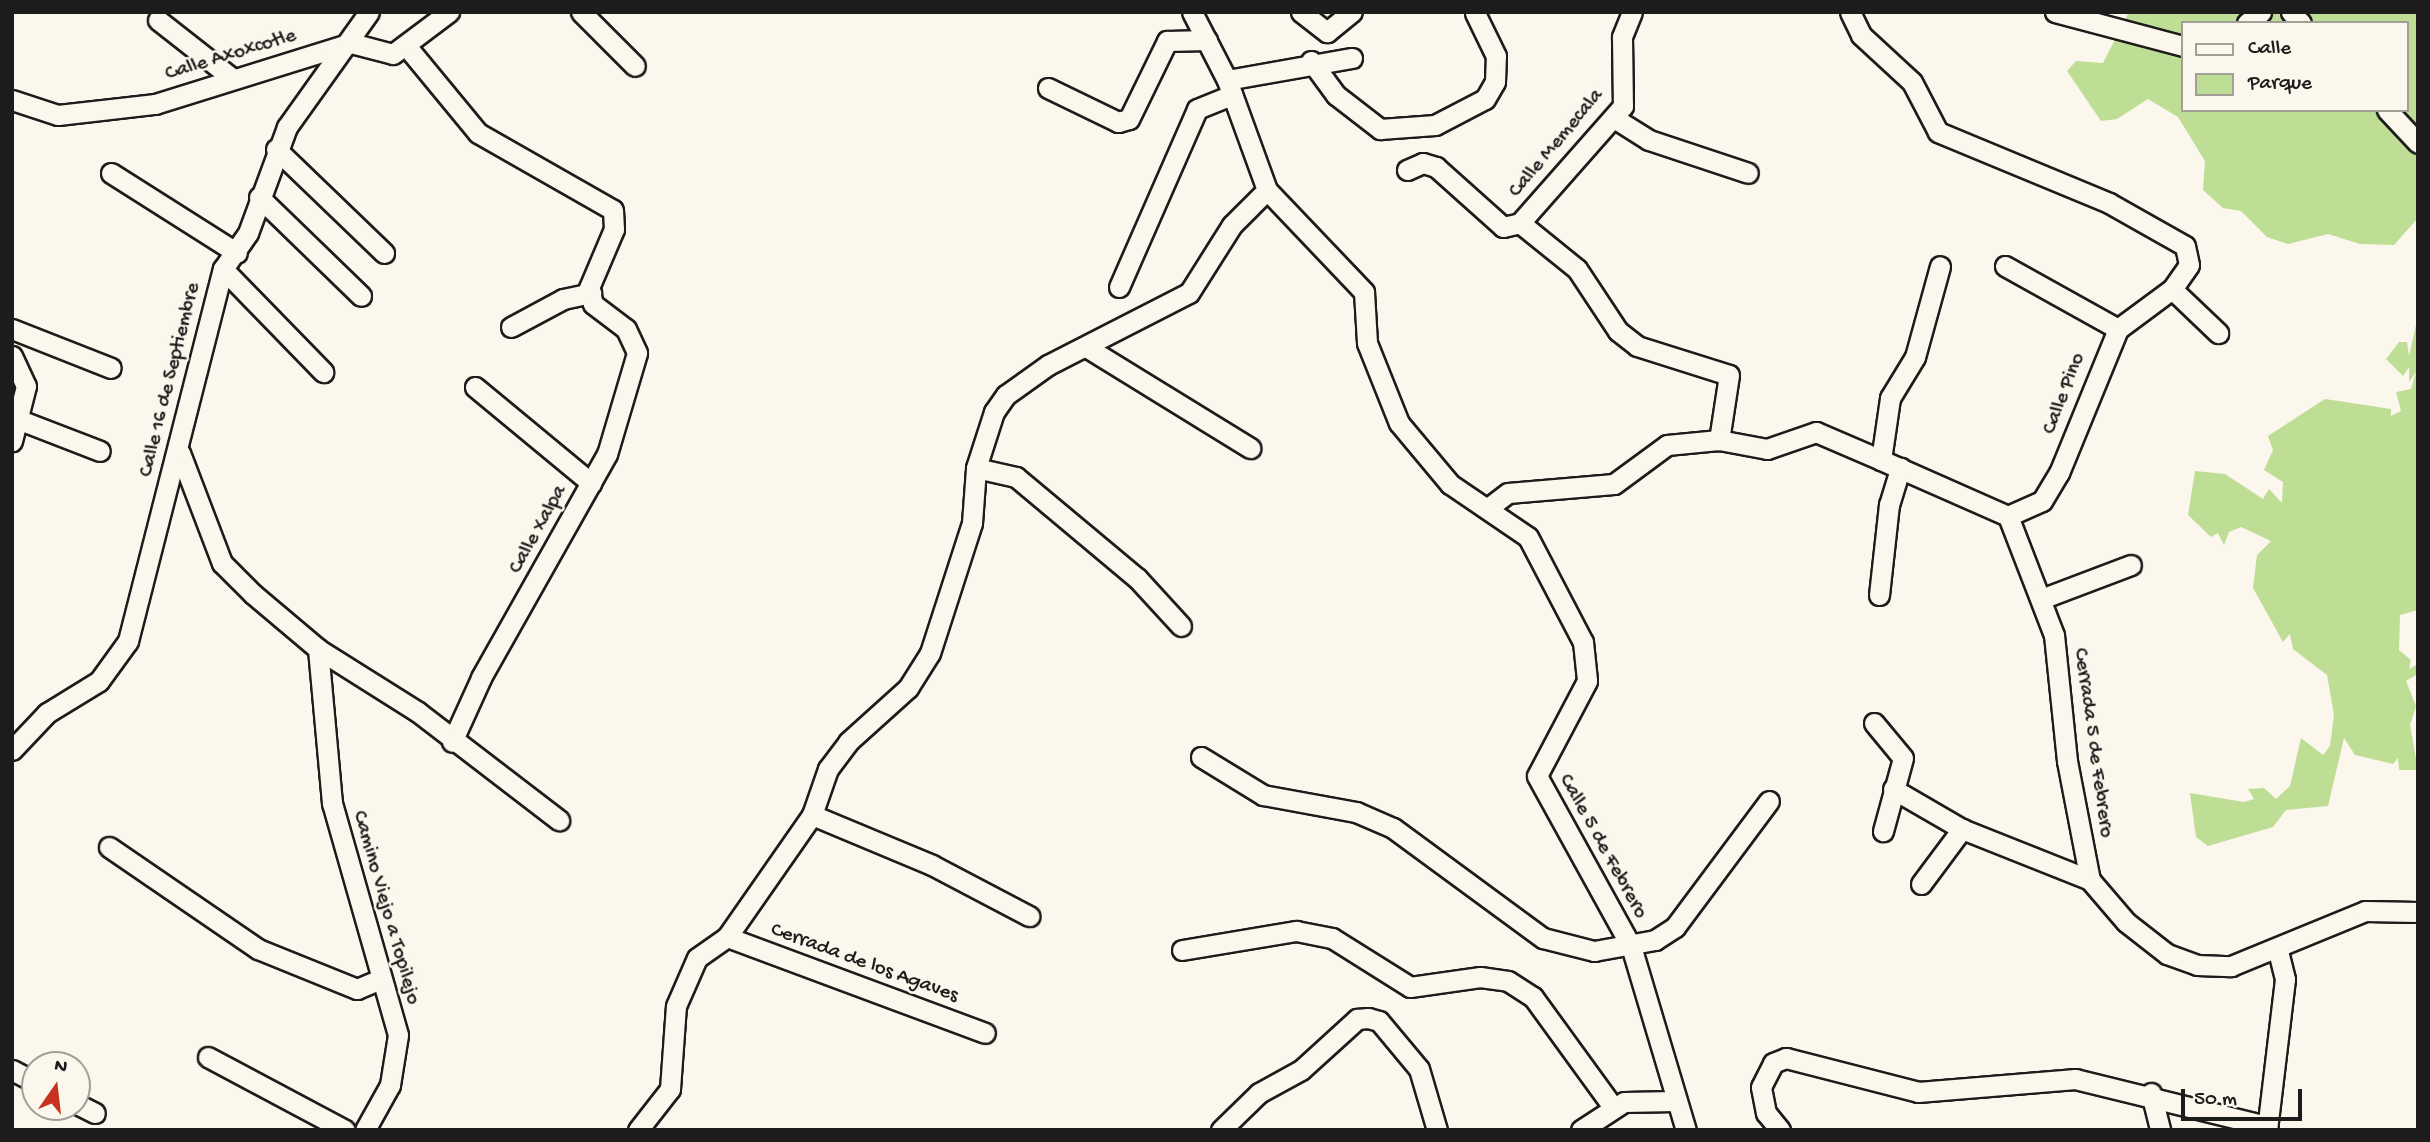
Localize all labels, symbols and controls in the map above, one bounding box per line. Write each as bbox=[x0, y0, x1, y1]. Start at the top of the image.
legend bbox=[2182, 21, 2409, 112]
street label: Calle Axoxcotle bbox=[163, 24, 299, 88]
text: Calle bbox=[2248, 37, 2291, 62]
text: Parque bbox=[2248, 72, 2312, 97]
street label: Calle Memecala bbox=[1504, 84, 1610, 204]
street label: Calle 16 de Septiembre bbox=[135, 280, 207, 480]
street label: Calle Pino bbox=[2038, 350, 2092, 438]
street label: Calle Xalpa bbox=[504, 481, 574, 579]
street label: Cerrada 5 de Febrero bbox=[2066, 647, 2118, 839]
street label: Calle 5 de Febrero bbox=[1552, 770, 1652, 924]
street label: Camino Viejo a Topilejo bbox=[345, 808, 425, 1008]
street label: Cerrada de los Agaves bbox=[767, 918, 961, 1010]
north arrow bbox=[21, 1051, 91, 1121]
text: N bbox=[52, 1054, 70, 1080]
scale bar bbox=[2185, 1076, 2306, 1120]
text: 50 m bbox=[2194, 1088, 2237, 1113]

